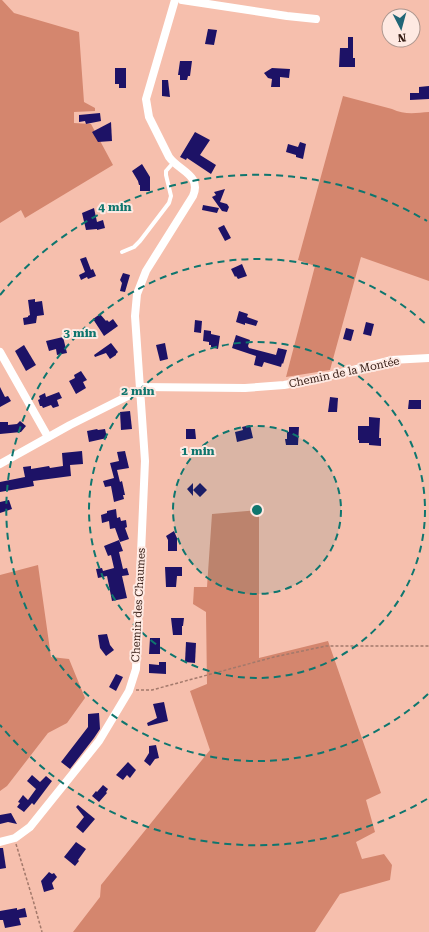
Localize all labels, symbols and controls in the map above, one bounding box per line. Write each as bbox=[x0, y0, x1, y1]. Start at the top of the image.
north arrow bbox=[381, 8, 421, 48]
text: N bbox=[397, 31, 407, 44]
text: 4 min bbox=[98, 200, 132, 214]
text: 3 min bbox=[63, 326, 97, 340]
street label: Chemin de la Montée bbox=[288, 354, 401, 391]
text: 2 min bbox=[121, 384, 155, 398]
text: 1 min bbox=[181, 444, 215, 458]
centre of rings bbox=[250, 503, 264, 517]
street label: Chemin des Chaumes bbox=[129, 547, 148, 663]

